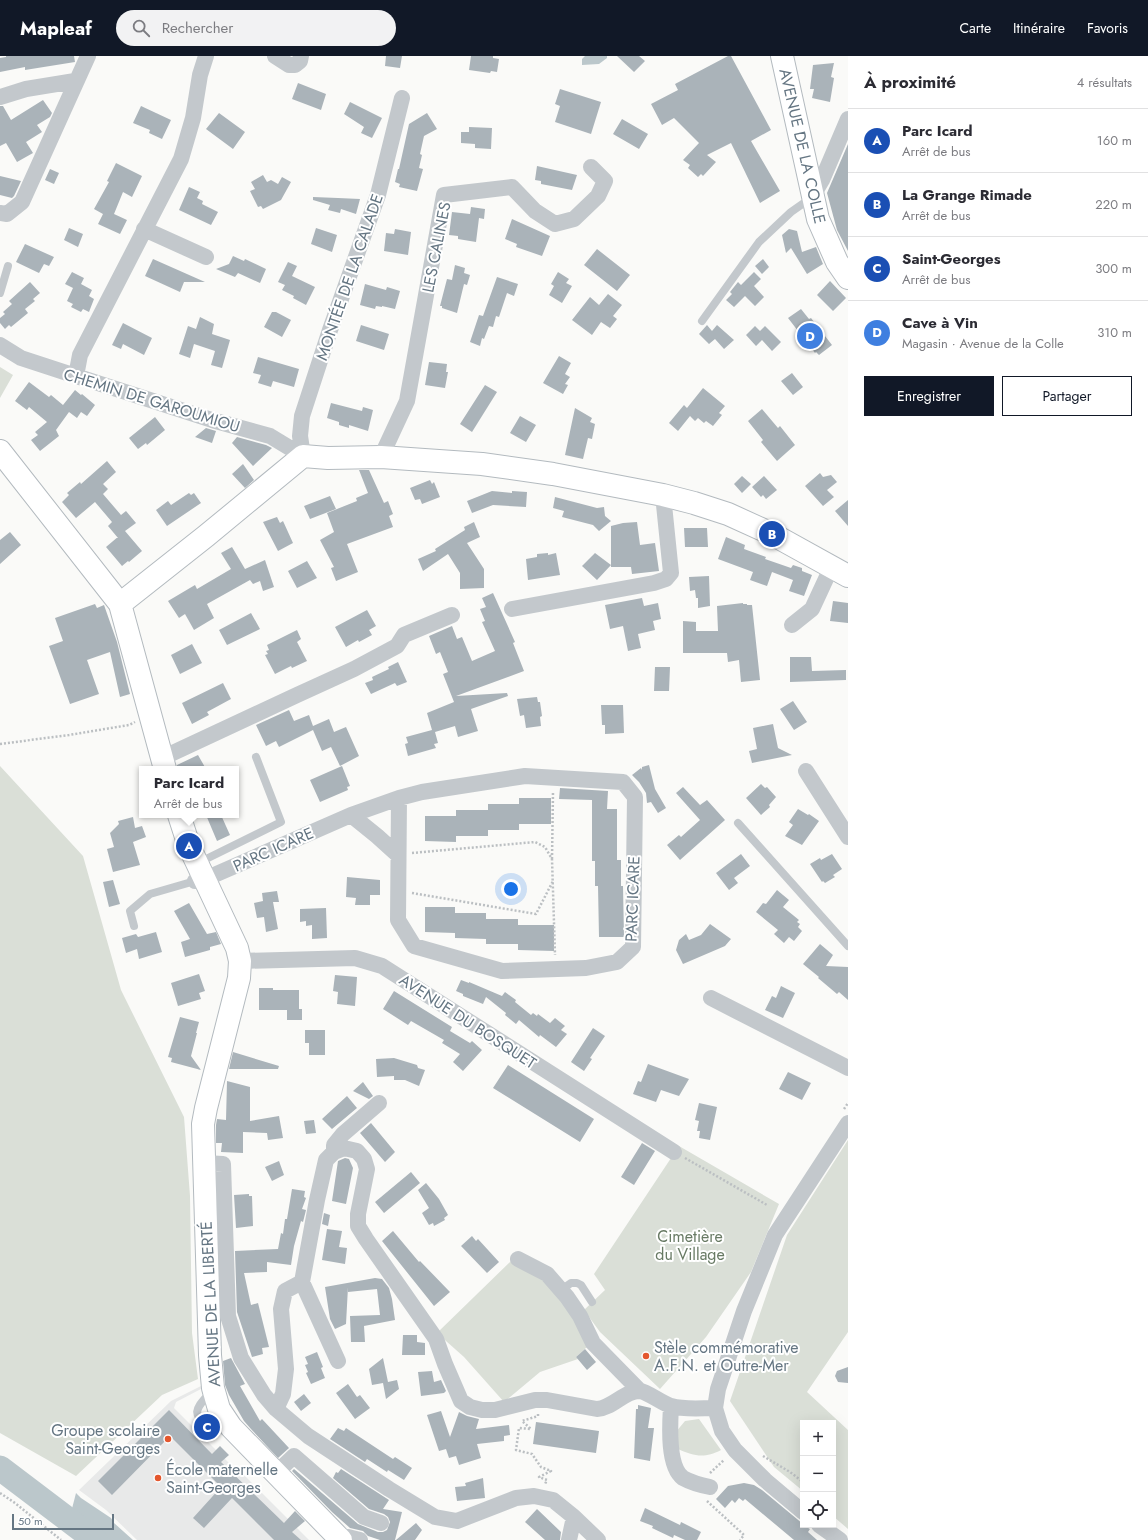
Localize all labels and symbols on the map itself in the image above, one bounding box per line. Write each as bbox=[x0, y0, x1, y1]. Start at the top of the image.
street label: AVENUE DE LA COLLE bbox=[773, 66, 832, 226]
street label: MONTÉE DE LA CALADE bbox=[310, 191, 389, 363]
street label: LES CALINES bbox=[416, 200, 457, 294]
pin: D bbox=[797, 321, 823, 351]
street label: CHEMIN DE GAROUMIOU bbox=[61, 363, 243, 438]
pin: B bbox=[759, 519, 785, 549]
street label: PARC ICARE bbox=[229, 821, 317, 877]
pin: A bbox=[176, 831, 202, 861]
street label: PARC ICARE bbox=[620, 856, 645, 942]
your location bbox=[501, 879, 521, 899]
street label: AVENUE DU BOSQUET bbox=[395, 968, 541, 1075]
street label: AVENUE DE LA LIBERTÉ bbox=[195, 1221, 226, 1387]
park label: Cimetière du Village bbox=[655, 1225, 725, 1266]
place label: Stèle commémorative A.F.N. et Outre-Mer bbox=[654, 1336, 799, 1377]
marker: Stèle commémorative A.F.N. et Outre-Mer bbox=[641, 1351, 651, 1361]
pin: C bbox=[194, 1412, 220, 1442]
place label: Groupe scolaire Saint-Georges bbox=[51, 1419, 160, 1460]
marker: Groupe scolaire Saint-Georges bbox=[163, 1434, 173, 1444]
place label: École maternelle Saint-Georges bbox=[166, 1458, 278, 1499]
marker: École maternelle Saint-Georges bbox=[153, 1473, 163, 1483]
scale bar bbox=[12, 1512, 114, 1531]

